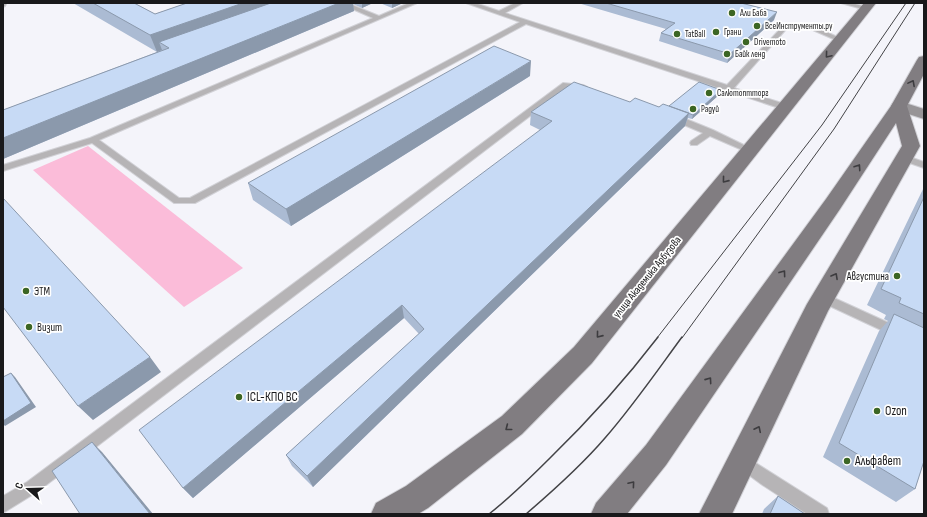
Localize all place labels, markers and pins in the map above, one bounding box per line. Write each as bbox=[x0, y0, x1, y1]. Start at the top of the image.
marker: Али Баба bbox=[727, 8, 737, 18]
place label: Али Баба bbox=[739, 8, 767, 19]
marker: ВсеИнструменты.ру bbox=[752, 21, 762, 31]
place label: ВсеИнструменты.ру bbox=[765, 21, 833, 32]
marker: Грани bbox=[711, 27, 721, 37]
place label: Грани bbox=[724, 27, 742, 38]
marker: TatBall bbox=[672, 29, 682, 39]
place label: TatBall bbox=[685, 29, 705, 40]
marker: Drivemoto bbox=[741, 37, 751, 47]
place label: Drivemoto bbox=[754, 37, 786, 48]
marker: Байк ленд bbox=[722, 49, 732, 59]
place label: Байк ленд bbox=[735, 49, 766, 60]
marker: Салютоптторг bbox=[704, 88, 714, 98]
place label: Салютоптторг bbox=[717, 88, 769, 99]
marker: Радуй bbox=[688, 104, 698, 114]
place label: Радуй bbox=[701, 104, 719, 115]
place label: Августина bbox=[846, 270, 889, 283]
marker: Августина bbox=[892, 271, 902, 281]
place label: ЭТМ bbox=[34, 285, 50, 298]
marker: ЭТМ bbox=[21, 286, 31, 296]
place label: Визит bbox=[37, 321, 62, 334]
marker: Визит bbox=[24, 322, 34, 332]
place label: ICL-КПО ВС bbox=[247, 389, 298, 405]
marker: ICL-КПО ВС bbox=[234, 392, 244, 402]
place label: Ozon bbox=[885, 403, 907, 419]
marker: Ozon bbox=[872, 406, 882, 416]
place label: Альфавет bbox=[854, 453, 901, 469]
marker: Альфавет bbox=[842, 456, 852, 466]

